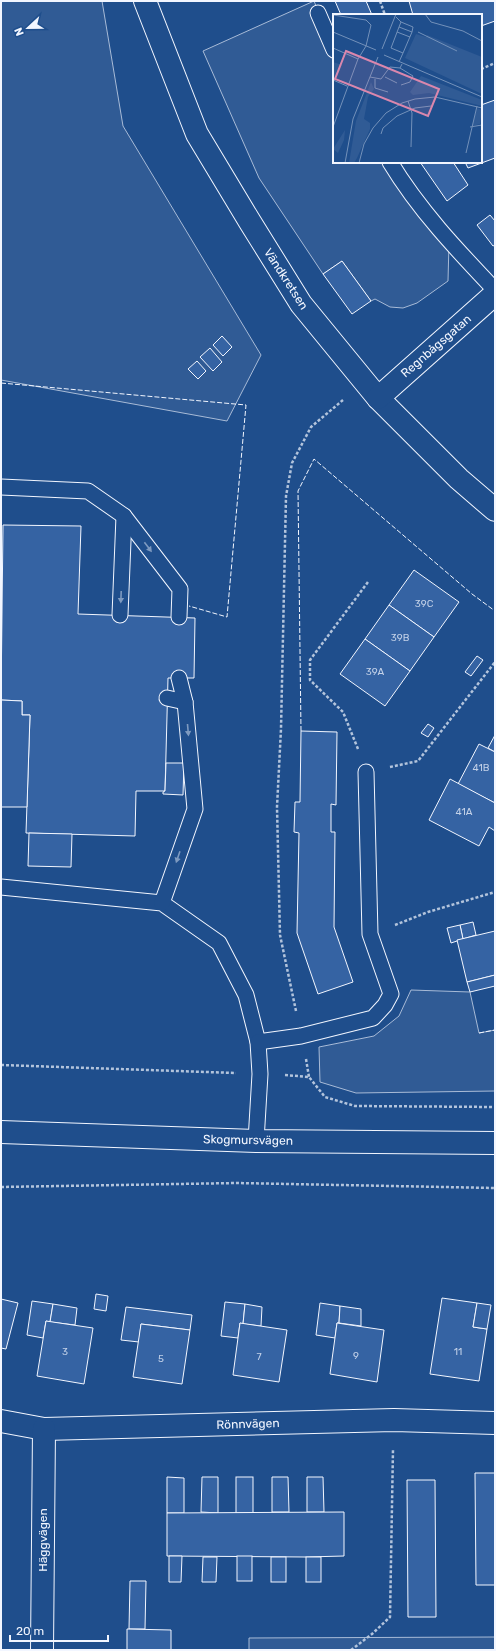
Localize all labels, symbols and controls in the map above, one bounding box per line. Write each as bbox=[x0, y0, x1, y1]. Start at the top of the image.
north arrow bbox=[8, 8, 48, 48]
inset map bbox=[333, 14, 482, 163]
text: N bbox=[12, 25, 27, 38]
street label: Vändkretsen bbox=[261, 246, 311, 312]
street label: Regnbågsgatan bbox=[398, 312, 474, 380]
one-way arrow bbox=[144, 541, 152, 552]
one-way arrow bbox=[118, 591, 124, 604]
house number: 39C bbox=[415, 598, 434, 610]
house number: 39B bbox=[391, 632, 410, 644]
house number: 39A bbox=[366, 666, 384, 678]
one-way arrow bbox=[184, 724, 191, 736]
house number: 41B bbox=[473, 762, 490, 774]
house number: 41A bbox=[456, 806, 473, 818]
one-way arrow bbox=[175, 851, 181, 863]
street label: Skogmursvägen bbox=[203, 1132, 293, 1148]
house number: 3 bbox=[62, 1346, 68, 1358]
house number: 11 bbox=[454, 1346, 462, 1358]
house number: 9 bbox=[353, 1350, 359, 1362]
house number: 7 bbox=[256, 1351, 262, 1363]
house number: 5 bbox=[158, 1353, 164, 1365]
street label: Rönnvägen bbox=[216, 1416, 280, 1432]
street label: Häggvägen bbox=[36, 1508, 50, 1572]
scale bar bbox=[10, 1617, 108, 1643]
text: 20 m bbox=[16, 1624, 44, 1638]

